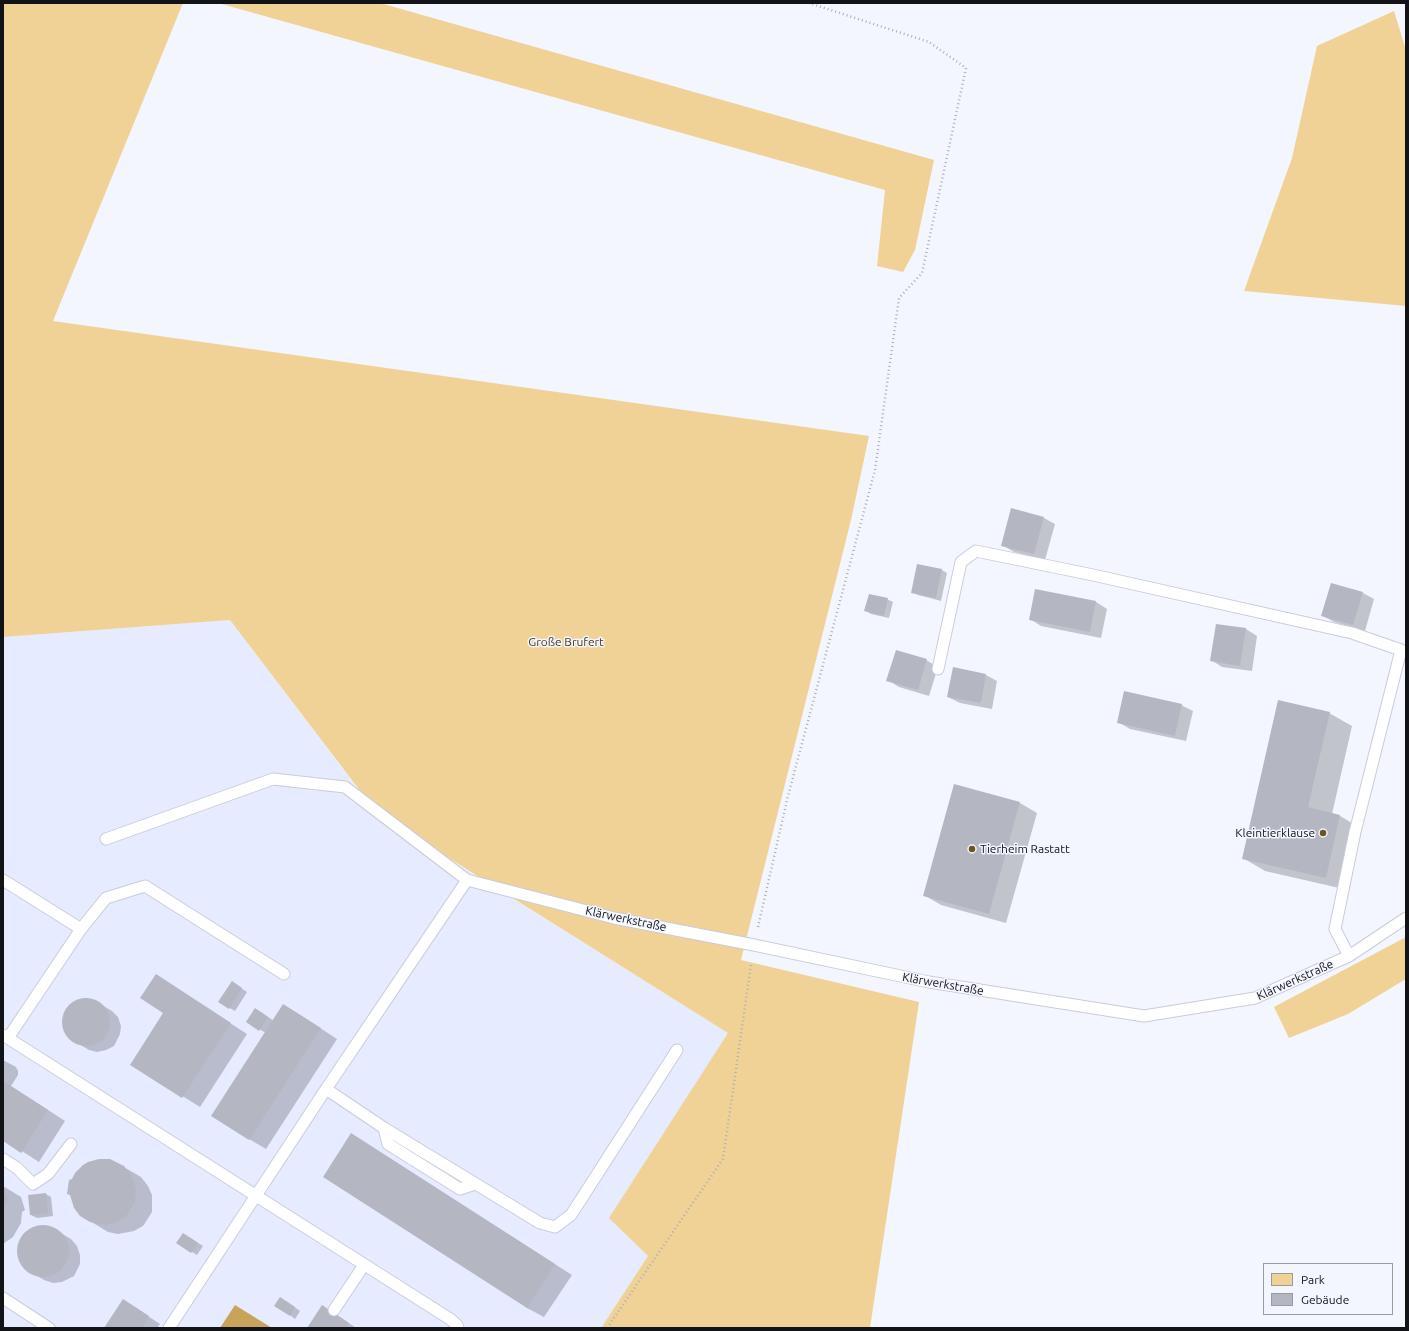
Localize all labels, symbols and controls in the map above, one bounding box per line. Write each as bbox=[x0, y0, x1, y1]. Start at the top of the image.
park label: Große Brufert bbox=[528, 635, 604, 649]
place label: Kleintierklause bbox=[1235, 826, 1315, 840]
marker: Kleintierklause bbox=[1318, 828, 1328, 838]
place label: Tierheim Rastatt bbox=[980, 842, 1070, 856]
marker: Tierheim Rastatt bbox=[967, 844, 977, 854]
street label: Klärwerkstraße bbox=[584, 903, 668, 935]
street label: Klärwerkstraße bbox=[1254, 957, 1336, 1003]
street label: Klärwerkstraße bbox=[901, 970, 985, 998]
legend bbox=[1263, 1263, 1393, 1315]
text: Park bbox=[1301, 1273, 1325, 1286]
text: Gebäude bbox=[1301, 1293, 1349, 1306]

